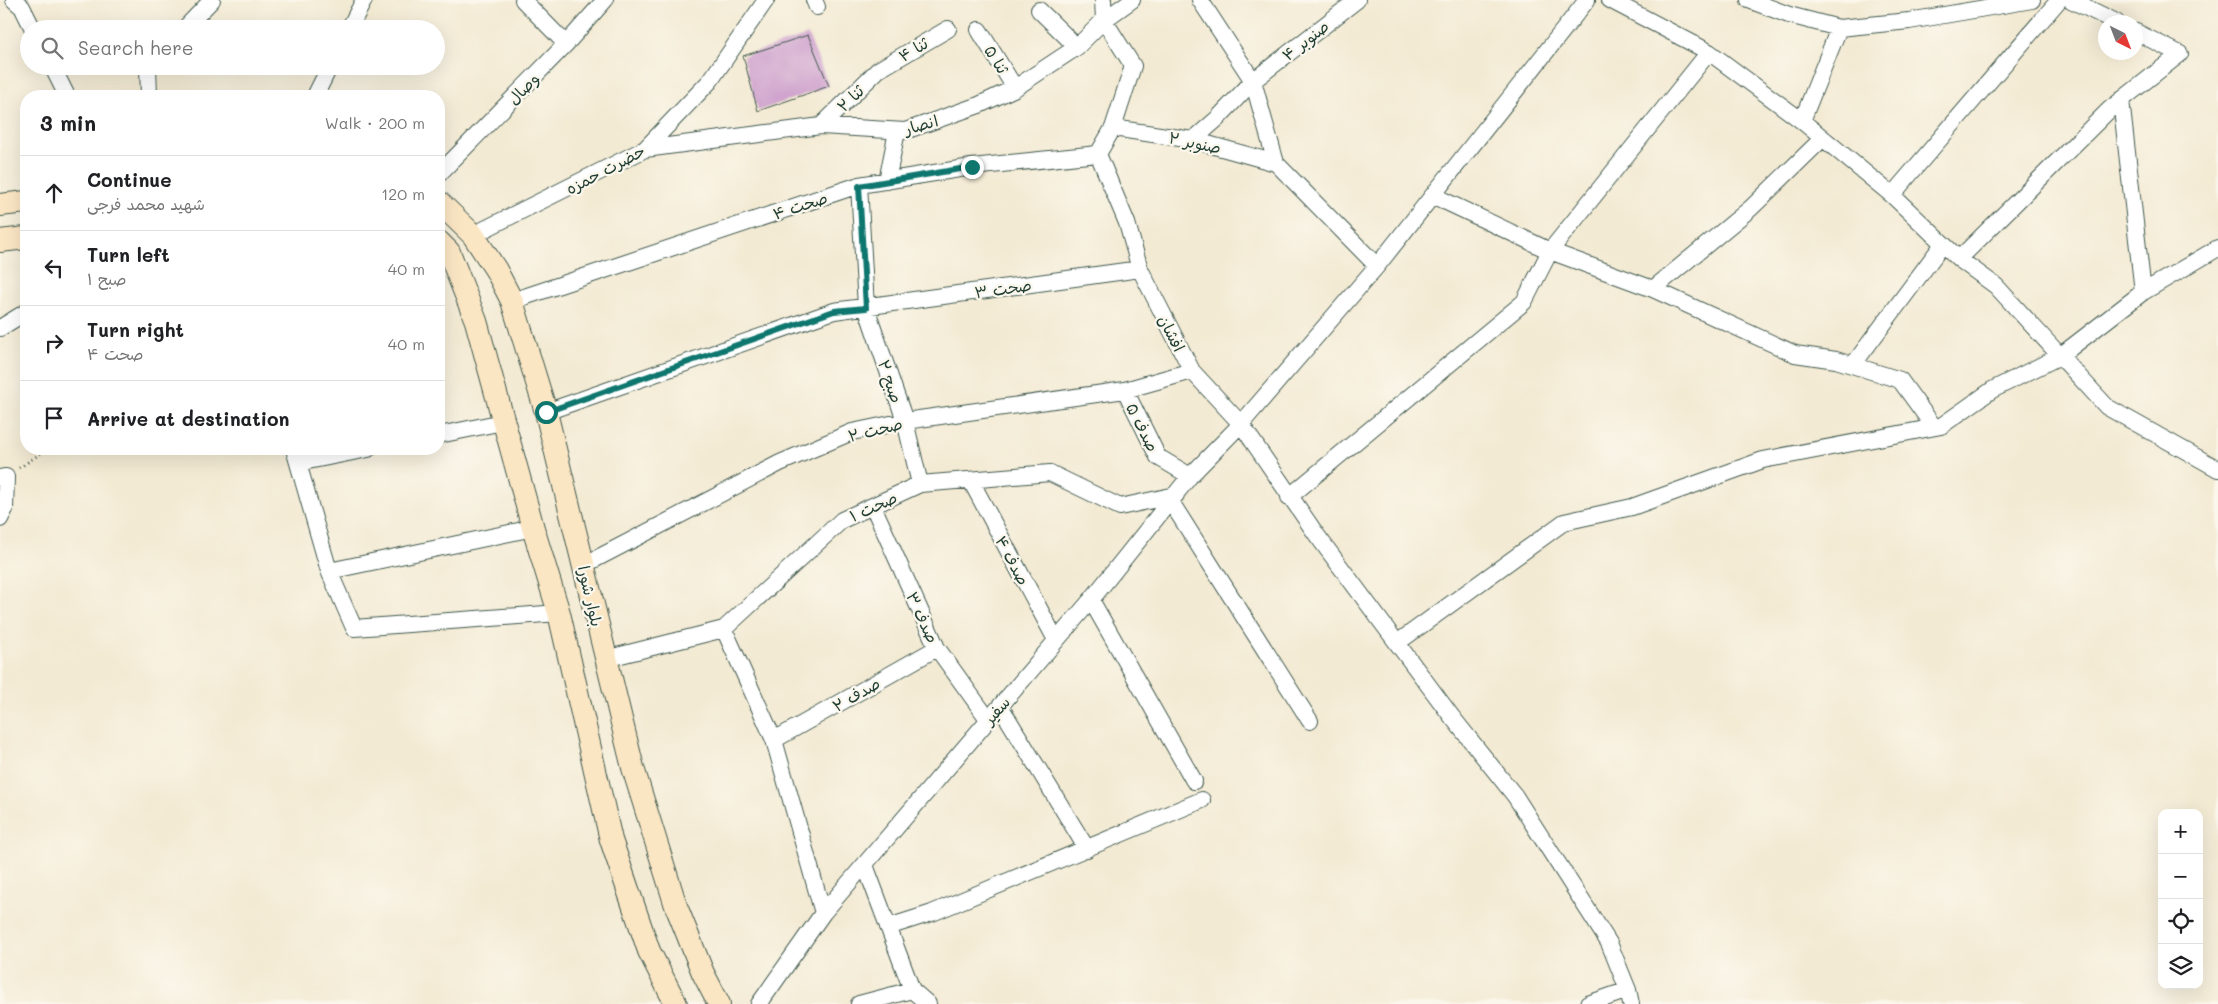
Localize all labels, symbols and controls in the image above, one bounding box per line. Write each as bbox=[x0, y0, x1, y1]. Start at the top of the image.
street label: صنوبر ۴ bbox=[1277, 15, 1333, 66]
north arrow bbox=[2098, 15, 2143, 60]
search box bbox=[20, 20, 445, 75]
street label: ثنا ۴ bbox=[894, 31, 933, 66]
icon: search bbox=[38, 34, 66, 62]
text: Search here bbox=[78, 35, 194, 60]
street label: ثنا ۵ bbox=[980, 41, 1015, 78]
street label: وصال bbox=[502, 67, 544, 109]
street label: ثنا ۲ bbox=[832, 79, 869, 116]
text: 3 min bbox=[40, 109, 96, 136]
street label: انصار bbox=[900, 109, 940, 139]
text: Walk · 200 m bbox=[325, 112, 425, 133]
street label: صنوبر ۲ bbox=[1167, 126, 1223, 159]
street label: حضرت حمزه bbox=[562, 139, 648, 199]
route end bbox=[961, 156, 984, 179]
text: Continue bbox=[87, 167, 172, 192]
icon: ahead bbox=[40, 179, 68, 207]
text: 120 m bbox=[381, 183, 425, 204]
street label: صحت ۴ bbox=[770, 186, 830, 224]
text: شهید محمد فرجی bbox=[87, 193, 205, 214]
text: Turn left bbox=[87, 242, 170, 267]
icon: left bbox=[40, 254, 68, 282]
text: 40 m bbox=[388, 258, 425, 279]
text: صبح ۱ bbox=[87, 268, 126, 289]
street label: صحت ۳ bbox=[973, 274, 1033, 302]
street label: افشان bbox=[1154, 311, 1190, 355]
text: Turn right bbox=[87, 317, 184, 342]
icon: right bbox=[40, 329, 68, 357]
text: 40 m bbox=[388, 333, 425, 354]
text: صحت ۴ bbox=[87, 343, 143, 364]
street label: صبح ۲ bbox=[873, 357, 908, 406]
street label: صدف ۵ bbox=[1122, 399, 1164, 455]
route start bbox=[535, 401, 558, 424]
icon: arrive bbox=[40, 404, 68, 432]
text: Arrive at destination bbox=[87, 406, 290, 431]
street label: صحت ۲ bbox=[846, 412, 904, 446]
street label: صحت ۱ bbox=[846, 486, 900, 526]
street label: صدف ۴ bbox=[991, 532, 1035, 588]
street label: بلوار شورا bbox=[573, 564, 608, 629]
street label: صدف ۳ bbox=[902, 588, 944, 646]
street label: صدف ۲ bbox=[828, 672, 884, 716]
street label: سفیر bbox=[977, 691, 1014, 730]
map controls bbox=[2158, 809, 2203, 989]
button: + bbox=[2158, 809, 2203, 854]
button: − bbox=[2158, 854, 2203, 899]
button: locate bbox=[2158, 899, 2203, 944]
button: layers bbox=[2158, 944, 2203, 989]

